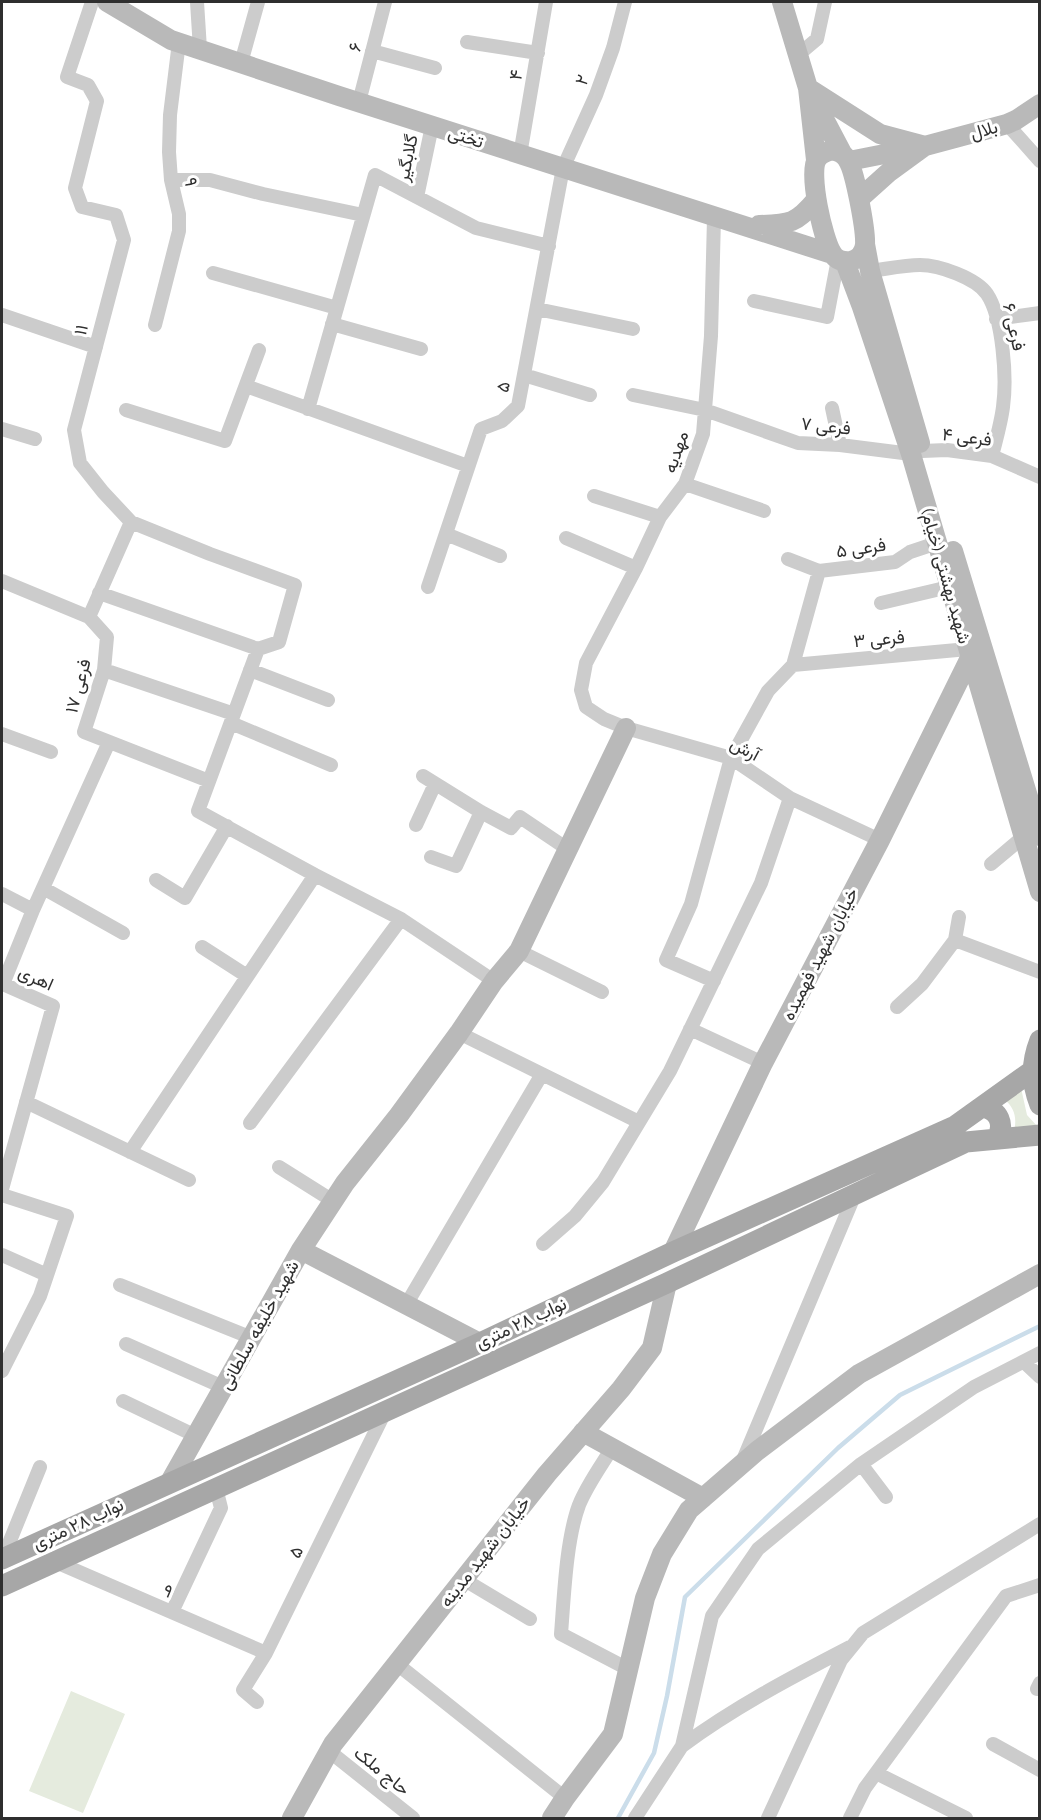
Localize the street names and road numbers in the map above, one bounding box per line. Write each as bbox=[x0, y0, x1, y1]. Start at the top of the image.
street label: ۶ bbox=[343, 40, 366, 54]
street label: ۴ bbox=[504, 68, 527, 82]
street label: ۲ bbox=[570, 72, 593, 88]
street label: بلال bbox=[968, 116, 1000, 144]
street label: تختی bbox=[446, 121, 486, 153]
street label: گلابگیر bbox=[391, 133, 423, 184]
street label: ۹ bbox=[180, 176, 203, 188]
street label: فرعی ۶ bbox=[998, 301, 1030, 353]
street label: ۱۱ bbox=[69, 322, 92, 338]
street label: ۵ bbox=[491, 380, 514, 394]
street label: فرعی ۷ bbox=[800, 412, 852, 440]
street label: فرعی ۴ bbox=[941, 423, 993, 451]
street label: مهدیه bbox=[659, 428, 693, 476]
street label: شهید بهشتی (خیام) bbox=[915, 506, 976, 646]
street label: فرعی ۵ bbox=[835, 534, 887, 562]
street label: فرعی ۳ bbox=[852, 626, 906, 652]
street label: فرعی ۱۷ bbox=[60, 656, 96, 716]
street label: آرش bbox=[727, 732, 765, 767]
street label: خیابان شهید فهمیده bbox=[777, 884, 863, 1024]
street label: اهری bbox=[15, 961, 57, 995]
street label: شهید خلیفه سلطانی bbox=[214, 1256, 304, 1394]
street label: نواب ۲۸ متری bbox=[472, 1292, 570, 1354]
street label: خیابان شهید مدینه bbox=[435, 1492, 535, 1612]
street label: نواب ۲۸ متری bbox=[29, 1493, 127, 1555]
street label: ۵ bbox=[284, 1542, 307, 1561]
street label: ۹ bbox=[160, 1579, 176, 1602]
street label: حاج ملک bbox=[349, 1742, 414, 1801]

